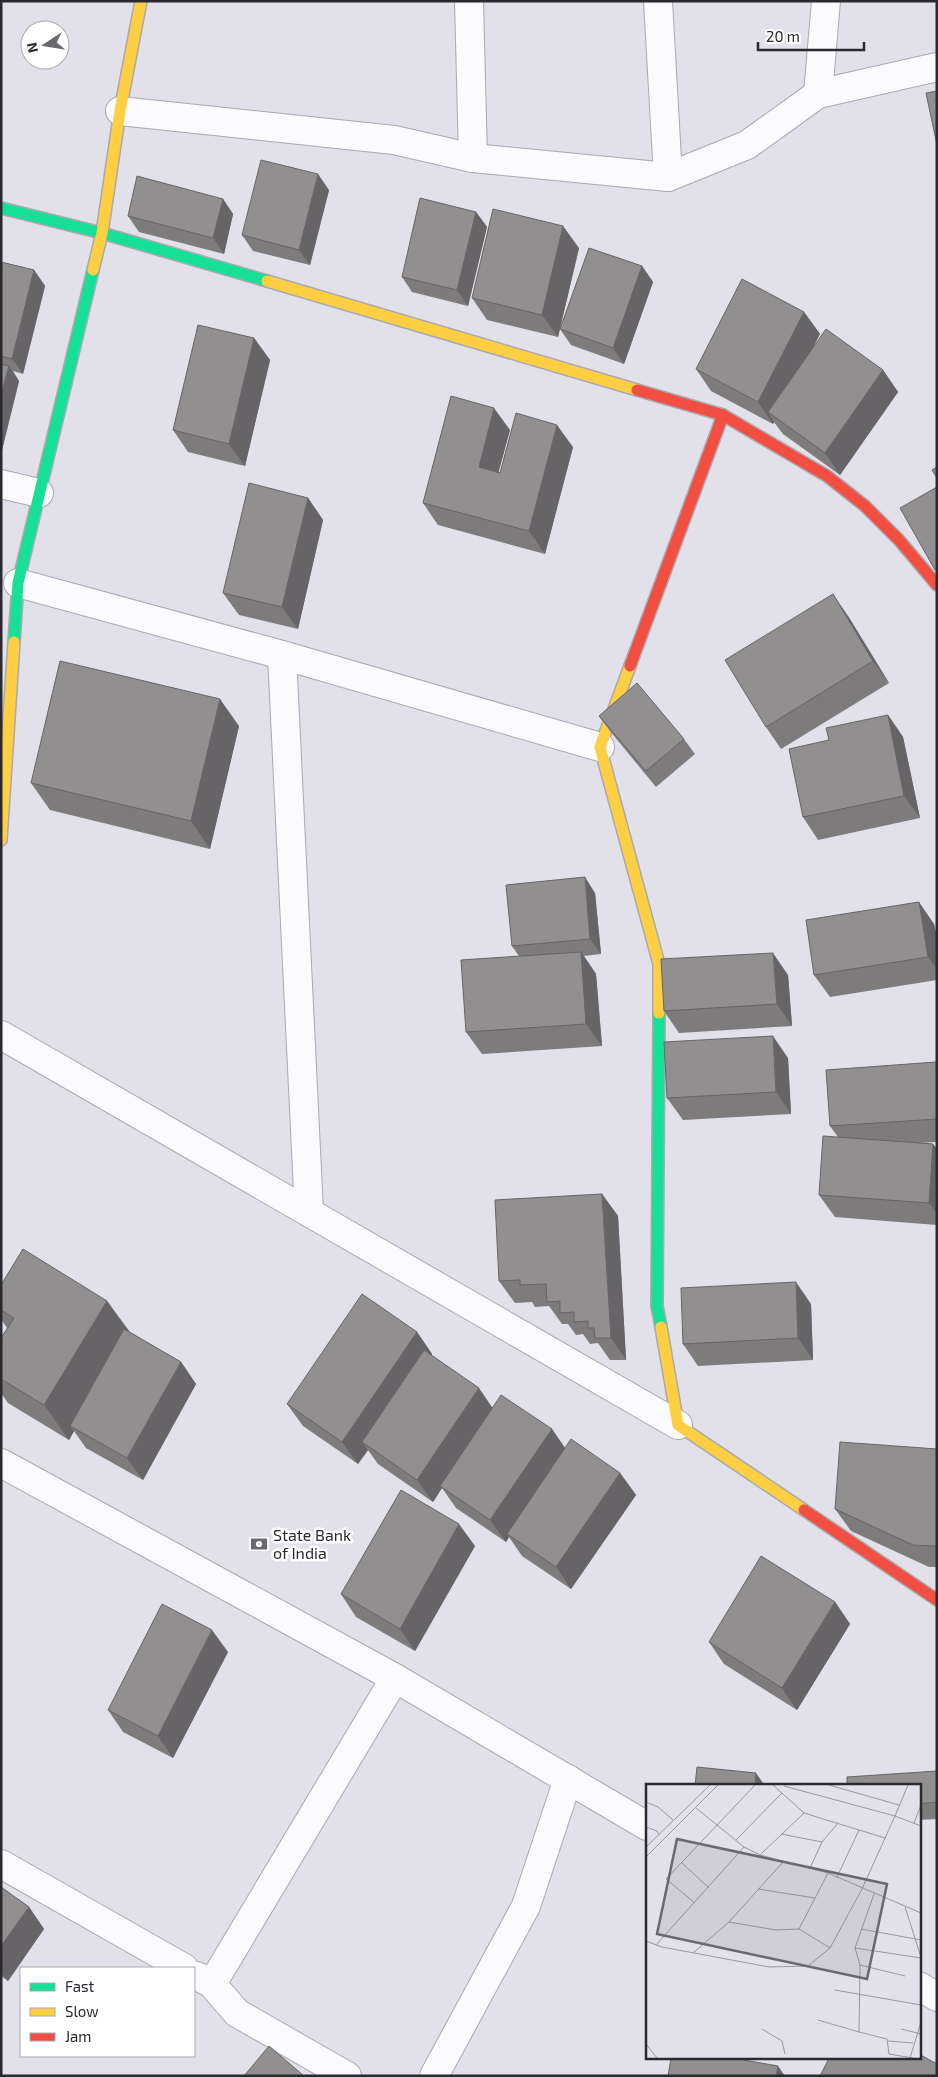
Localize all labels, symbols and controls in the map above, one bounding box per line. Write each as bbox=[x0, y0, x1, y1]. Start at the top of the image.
north arrow bbox=[20, 20, 70, 70]
scale bar bbox=[758, 20, 864, 52]
text: 20 m bbox=[766, 27, 800, 45]
text: N bbox=[22, 41, 41, 55]
place label: State Bank of India bbox=[273, 1525, 351, 1562]
bank icon: State Bank of India bbox=[249, 1534, 269, 1554]
inset map bbox=[646, 1784, 920, 2060]
legend bbox=[20, 1967, 195, 2057]
text: Fast bbox=[65, 1977, 95, 1995]
text: Slow bbox=[65, 2002, 99, 2020]
text: Jam bbox=[65, 2027, 91, 2045]

